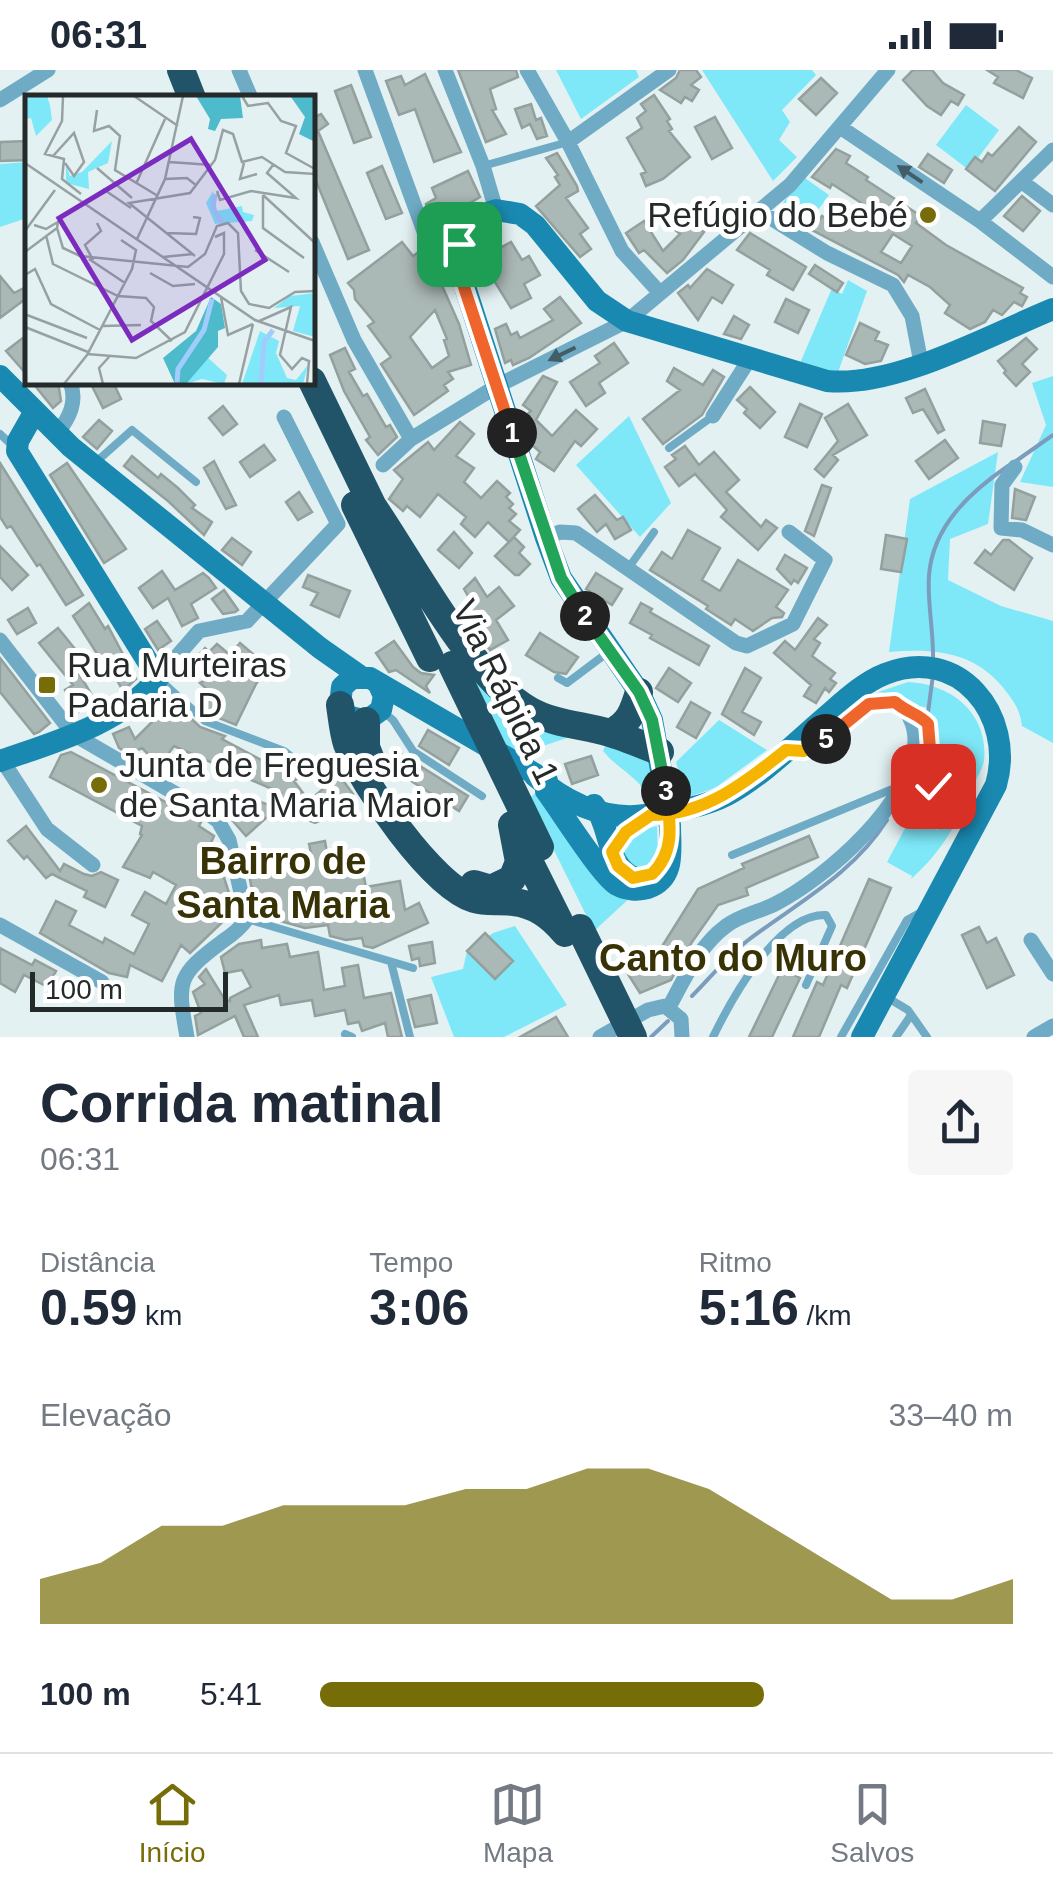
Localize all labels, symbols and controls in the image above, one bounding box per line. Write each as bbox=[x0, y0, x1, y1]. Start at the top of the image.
text: 06:31 bbox=[50, 14, 147, 56]
inset map bbox=[25, 95, 315, 385]
one-way arrow bbox=[897, 165, 924, 184]
place label: Refúgio do Bebé bbox=[647, 195, 908, 234]
pin bbox=[417, 202, 502, 287]
marker: Refúgio do Bebé bbox=[917, 204, 939, 226]
icon: arrive bbox=[432, 217, 487, 272]
one-way arrow bbox=[547, 345, 576, 362]
pin: 1 bbox=[487, 408, 537, 458]
text: 1 bbox=[504, 417, 520, 448]
pin: 2 bbox=[560, 591, 610, 641]
street label: Via Rápida 1 bbox=[445, 593, 568, 790]
text: 2 bbox=[577, 600, 593, 631]
place label: Rua Murteiras Padaria D bbox=[67, 645, 287, 724]
marker: Rua Murteiras Padaria D bbox=[36, 674, 58, 696]
pin: 5 bbox=[801, 714, 851, 764]
text: 5 bbox=[818, 723, 834, 754]
pin bbox=[891, 744, 976, 829]
place label: Junta de Freguesia de Santa Maria Maior bbox=[119, 745, 454, 824]
icon: check bbox=[906, 759, 961, 814]
pin: 3 bbox=[641, 766, 691, 816]
marker: Junta de Freguesia de Santa Maria Maior bbox=[88, 774, 110, 796]
text: 3 bbox=[658, 775, 674, 806]
district label: Bairro de Santa Maria bbox=[176, 840, 391, 926]
district label: Canto do Muro bbox=[599, 937, 867, 979]
scale bar bbox=[30, 967, 228, 1011]
text: 100 m bbox=[45, 974, 123, 1005]
button: share bbox=[908, 1070, 1013, 1175]
text: Corrida matinal bbox=[40, 1072, 443, 1134]
text: 06:31 bbox=[40, 1141, 120, 1177]
text: Distância bbox=[40, 1247, 155, 1278]
text: Tempo bbox=[369, 1247, 453, 1278]
text: Ritmo bbox=[699, 1247, 772, 1278]
text: 0.59 bbox=[40, 1280, 137, 1336]
text: 3:06 bbox=[369, 1280, 469, 1336]
text: 5:16 bbox=[699, 1280, 799, 1336]
text: km bbox=[137, 1300, 182, 1331]
text: /km bbox=[799, 1300, 852, 1331]
text: Elevação bbox=[40, 1397, 172, 1433]
text: 33–40 m bbox=[888, 1397, 1013, 1433]
text: 100 m bbox=[40, 1676, 131, 1712]
text: 5:41 bbox=[200, 1676, 262, 1712]
tab: Início bbox=[139, 1777, 206, 1869]
tab: Mapa bbox=[483, 1777, 553, 1869]
tab: Salvos bbox=[830, 1777, 914, 1869]

